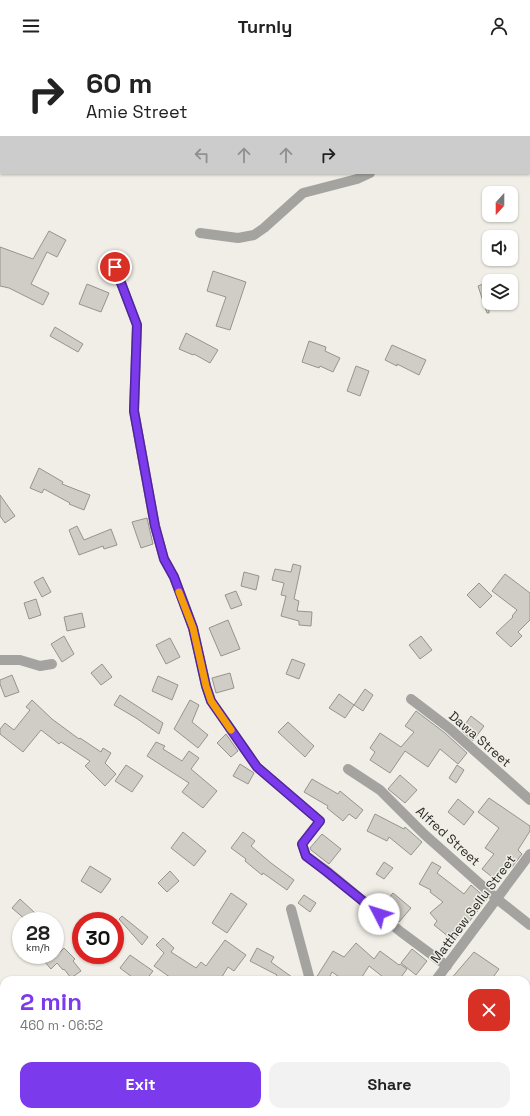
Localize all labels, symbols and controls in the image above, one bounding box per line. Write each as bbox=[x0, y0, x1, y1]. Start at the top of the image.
icon: menu bbox=[20, 15, 42, 37]
text: Turnly bbox=[238, 15, 292, 38]
icon: person bbox=[488, 15, 510, 37]
text: 60 m bbox=[86, 65, 152, 101]
icon: right bbox=[20, 68, 72, 120]
text: Amie Street bbox=[86, 100, 188, 123]
icon: left bbox=[191, 144, 213, 166]
icon: ahead bbox=[233, 144, 255, 166]
icon: ahead bbox=[275, 144, 297, 166]
icon: right bbox=[317, 144, 339, 166]
north arrow bbox=[482, 186, 518, 222]
map controls bbox=[482, 186, 518, 310]
button: sound bbox=[482, 230, 518, 266]
pin bbox=[98, 250, 132, 284]
icon: arrive bbox=[104, 256, 126, 278]
button: layers bbox=[482, 274, 518, 310]
street label: Dawa Street bbox=[445, 707, 515, 771]
street label: Alfred Street bbox=[412, 803, 484, 869]
street label: Matthew Sellu Street bbox=[427, 851, 519, 967]
position arrow bbox=[358, 893, 400, 935]
speed limit sign: 30 bbox=[72, 912, 124, 964]
text: 28 bbox=[26, 920, 50, 946]
text: km/h bbox=[26, 941, 50, 954]
text: 2 min bbox=[20, 986, 82, 1017]
button: close bbox=[468, 989, 510, 1031]
text: 460 m · 06:52 bbox=[20, 1017, 103, 1034]
button: Exit bbox=[20, 1062, 261, 1108]
button: Share bbox=[269, 1062, 510, 1108]

